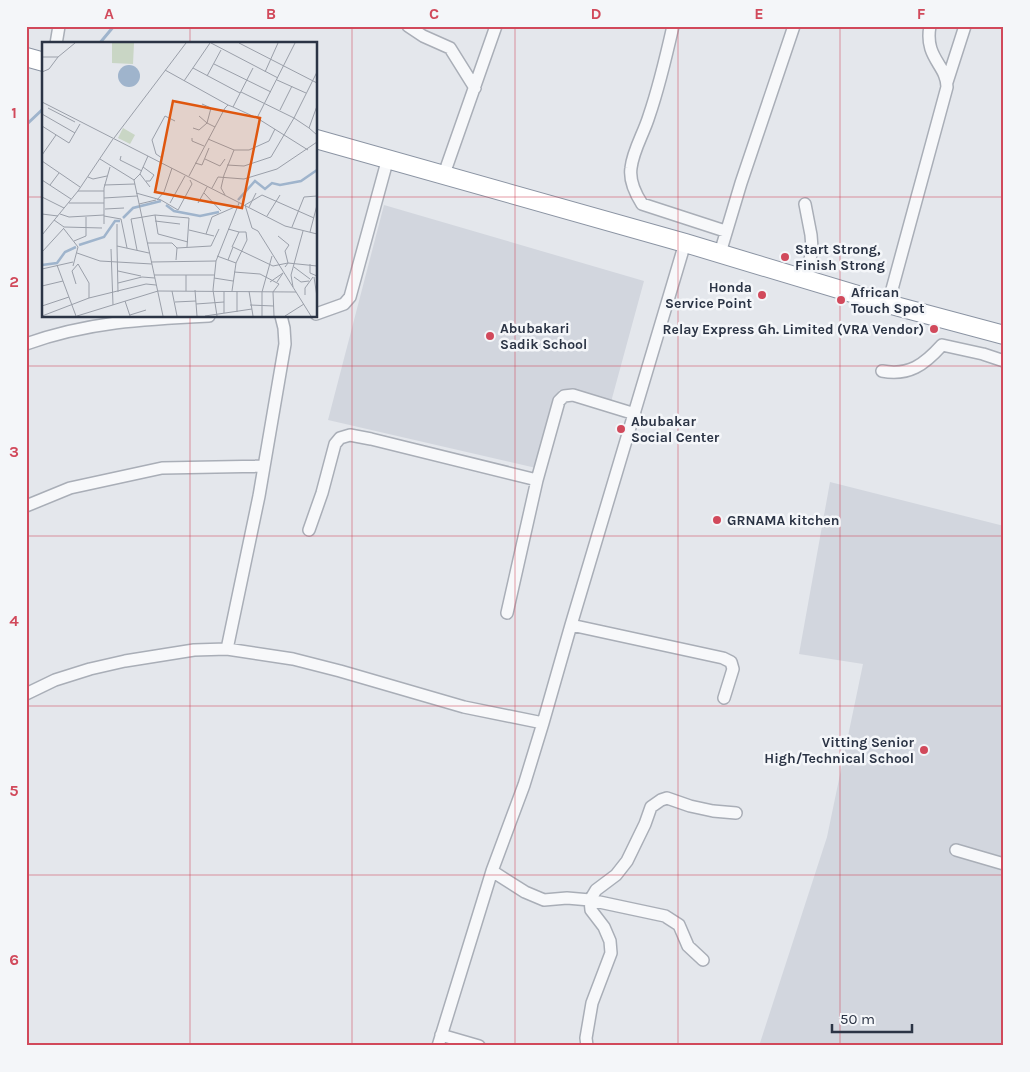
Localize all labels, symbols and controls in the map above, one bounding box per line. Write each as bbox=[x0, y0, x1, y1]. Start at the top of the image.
text: A bbox=[104, 4, 114, 23]
text: B bbox=[266, 4, 276, 23]
text: C bbox=[429, 4, 439, 23]
text: D bbox=[591, 4, 602, 23]
text: E bbox=[754, 4, 764, 23]
text: F bbox=[917, 4, 926, 23]
inset map bbox=[42, 42, 318, 318]
text: 1 bbox=[11, 103, 17, 122]
place label: Start Strong, Finish Strong bbox=[795, 241, 885, 274]
marker: Start Strong, Finish Strong bbox=[779, 251, 791, 263]
text: 2 bbox=[9, 272, 19, 291]
place label: Honda Service Point bbox=[665, 279, 752, 312]
place label: African Touch Spot bbox=[851, 284, 925, 317]
marker: Honda Service Point bbox=[756, 289, 768, 301]
marker: African Touch Spot bbox=[835, 294, 847, 306]
place label: Abubakari Sadik School bbox=[500, 320, 587, 353]
place label: Relay Express Gh. Limited (VRA Vendor) bbox=[663, 321, 924, 338]
marker: Relay Express Gh. Limited (VRA Vendor) bbox=[928, 323, 940, 335]
marker: Abubakari Sadik School bbox=[484, 330, 496, 342]
place label: Abubakar Social Center bbox=[631, 413, 720, 446]
marker: Abubakar Social Center bbox=[615, 423, 627, 435]
text: 3 bbox=[9, 442, 19, 461]
place label: GRNAMA kitchen bbox=[727, 512, 840, 529]
marker: GRNAMA kitchen bbox=[711, 514, 723, 526]
text: 4 bbox=[9, 611, 19, 630]
place label: Vitting Senior High/Technical School bbox=[764, 734, 915, 767]
marker: Vitting Senior High/Technical School bbox=[918, 744, 930, 756]
text: 5 bbox=[9, 781, 19, 800]
text: 6 bbox=[9, 950, 19, 969]
scale bar bbox=[832, 1002, 912, 1034]
text: 50 m bbox=[840, 1010, 875, 1028]

